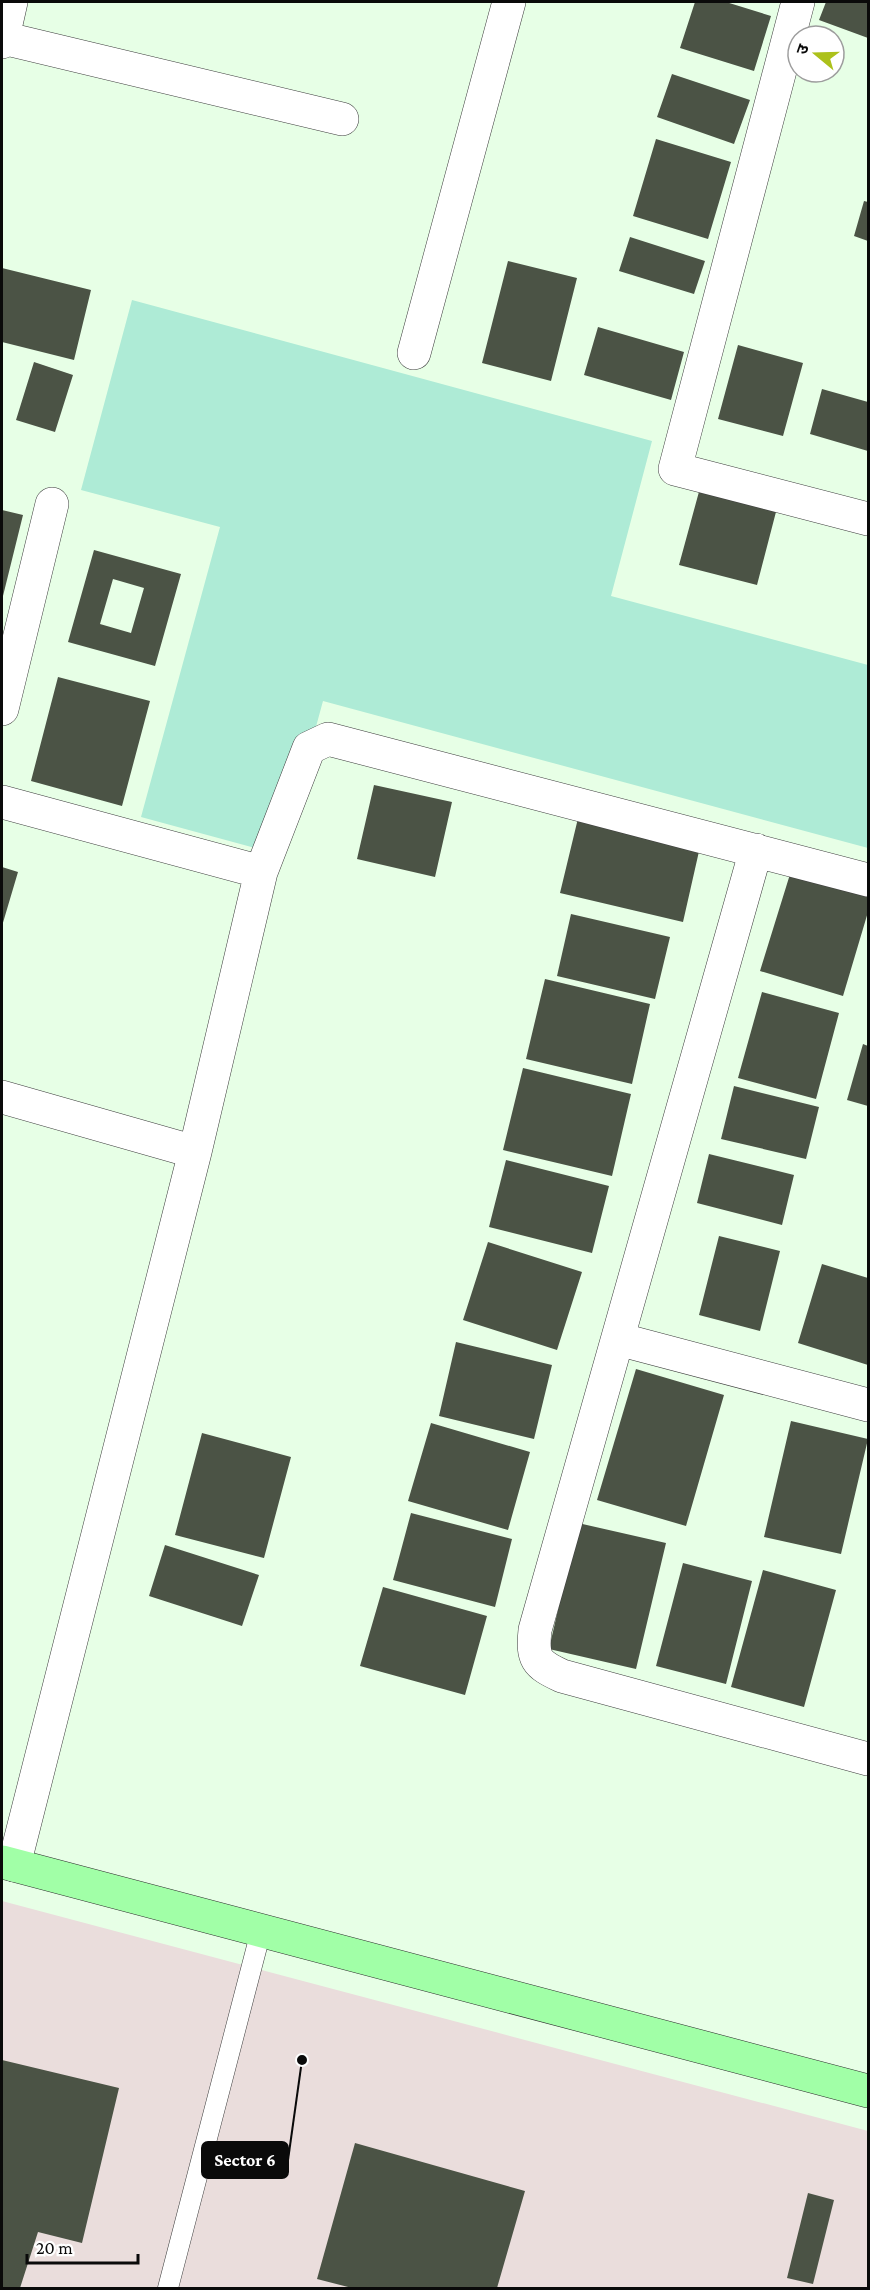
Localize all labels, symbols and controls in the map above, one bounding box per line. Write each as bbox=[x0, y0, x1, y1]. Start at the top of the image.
north arrow bbox=[786, 24, 846, 84]
text: उ bbox=[793, 41, 812, 56]
callout: Sector 6 bbox=[202, 2142, 288, 2178]
text: Sector 6 bbox=[214, 2150, 276, 2170]
scale bar bbox=[27, 2227, 138, 2265]
text: 20 m bbox=[36, 2238, 73, 2258]

